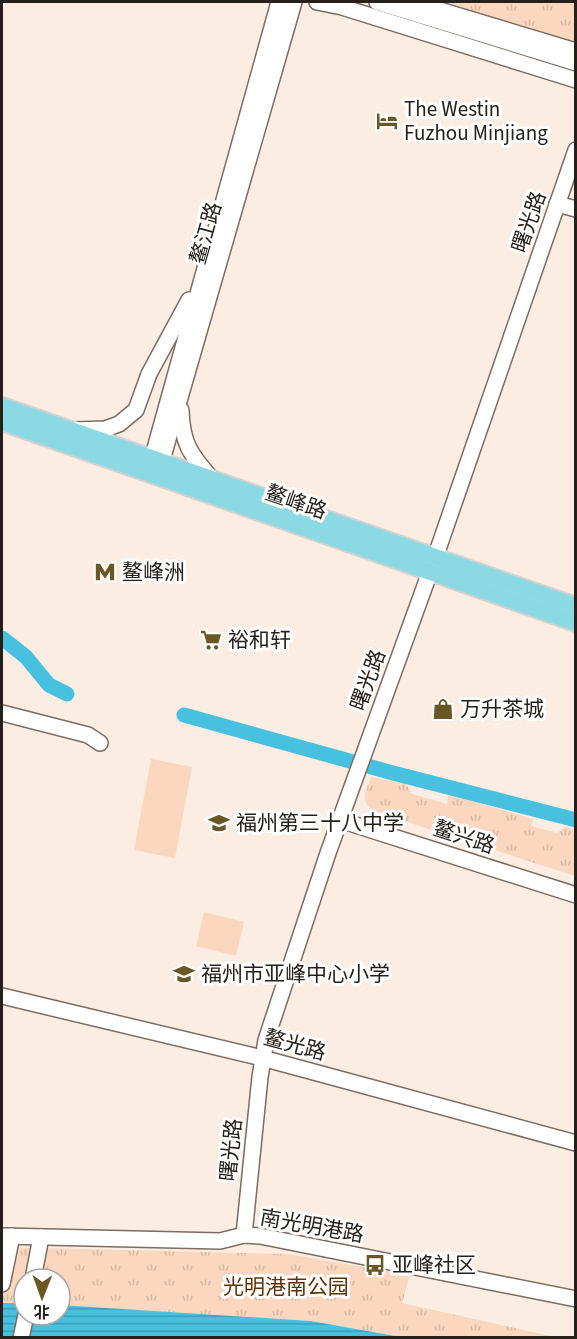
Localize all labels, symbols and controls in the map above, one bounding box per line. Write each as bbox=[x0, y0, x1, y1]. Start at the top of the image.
place label: The Westin Fuzhou Minjiang bbox=[404, 94, 548, 148]
hotel icon: The Westin Fuzhou Minjiang bbox=[375, 109, 399, 133]
street label: 曙光路 bbox=[505, 187, 553, 257]
street label: 鳌江路 bbox=[183, 199, 229, 267]
street label: 鳌峰路 bbox=[261, 478, 331, 526]
place label: 鳌峰洲 bbox=[122, 557, 185, 587]
metro station icon: 鳌峰洲 bbox=[93, 560, 117, 584]
place label: 裕和轩 bbox=[228, 625, 291, 655]
supermarket icon: 裕和轩 bbox=[199, 628, 223, 652]
street label: 曙光路 bbox=[343, 645, 393, 715]
place label: 万升茶城 bbox=[460, 694, 544, 724]
shop icon: 万升茶城 bbox=[431, 697, 455, 721]
place label: 福州第三十八中学 bbox=[236, 808, 404, 838]
school or university icon: 福州第三十八中学 bbox=[207, 811, 231, 835]
street label: 鳌兴路 bbox=[429, 813, 499, 861]
place label: 福州市亚峰中心小学 bbox=[201, 959, 390, 989]
school or university icon: 福州市亚峰中心小学 bbox=[172, 962, 196, 986]
street label: 鳌光路 bbox=[261, 1022, 329, 1068]
street label: 曙光路 bbox=[213, 1117, 249, 1183]
street label: 南光明港路 bbox=[258, 1202, 366, 1250]
place label: 亚峰社区 bbox=[392, 1250, 476, 1280]
bus stop icon: 亚峰社区 bbox=[363, 1253, 387, 1277]
north arrow bbox=[12, 1267, 72, 1327]
park label: 光明港南公园 bbox=[223, 1272, 349, 1302]
text: 北 bbox=[34, 1300, 50, 1322]

